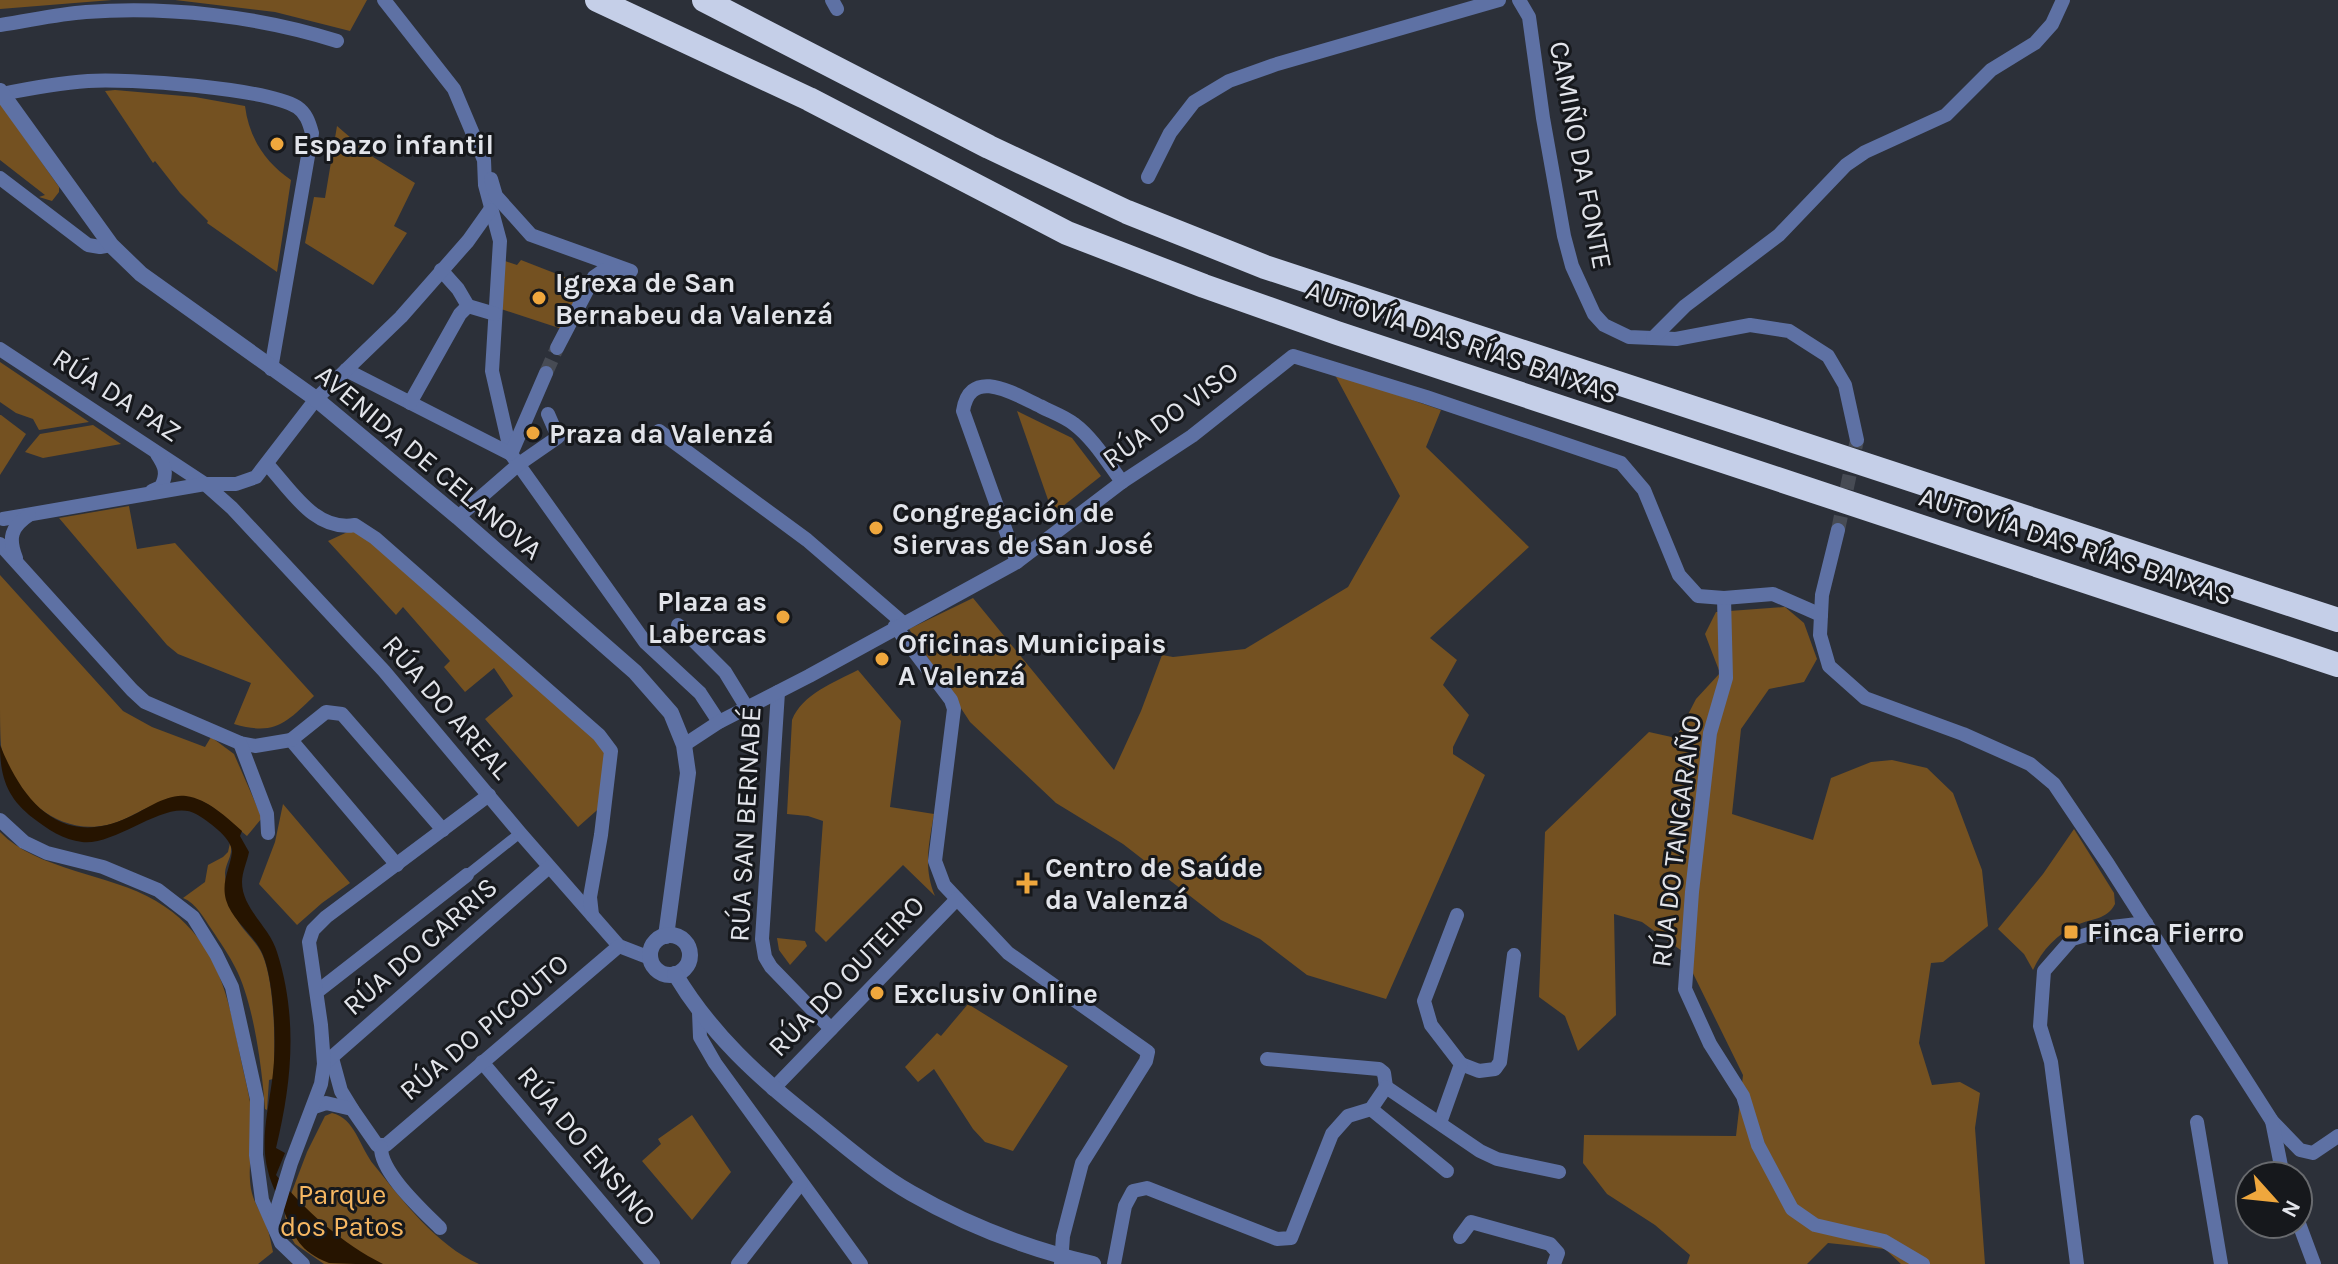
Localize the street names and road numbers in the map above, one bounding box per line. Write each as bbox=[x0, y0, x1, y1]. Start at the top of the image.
street label: CAMIÑO DA FONTE bbox=[1543, 38, 1619, 272]
street label: AUTOVÍA DAS RÍAS BAIXAS bbox=[1302, 272, 1623, 411]
street label: RÚA DA PAZ bbox=[47, 340, 188, 449]
street label: RÚA DO VISO bbox=[1095, 354, 1244, 475]
street label: AVENIDA DE CELANOVA bbox=[309, 357, 549, 567]
street label: AUTOVÍA DAS RÍAS BAIXAS bbox=[1915, 479, 2237, 612]
street label: RÚA DO AREAL bbox=[376, 628, 519, 786]
street label: RÚA SAN BERNABÉ bbox=[721, 705, 768, 943]
street label: RÚA DO TANGARAÑO bbox=[1643, 713, 1708, 969]
street label: RÚA DO CARRIS bbox=[335, 869, 504, 1022]
street label: RÚA DO OUTEIRO bbox=[760, 888, 931, 1063]
street label: RÚA DO PICOUTO bbox=[392, 946, 575, 1107]
street label: RÚA DO ENSINO bbox=[511, 1059, 664, 1233]

